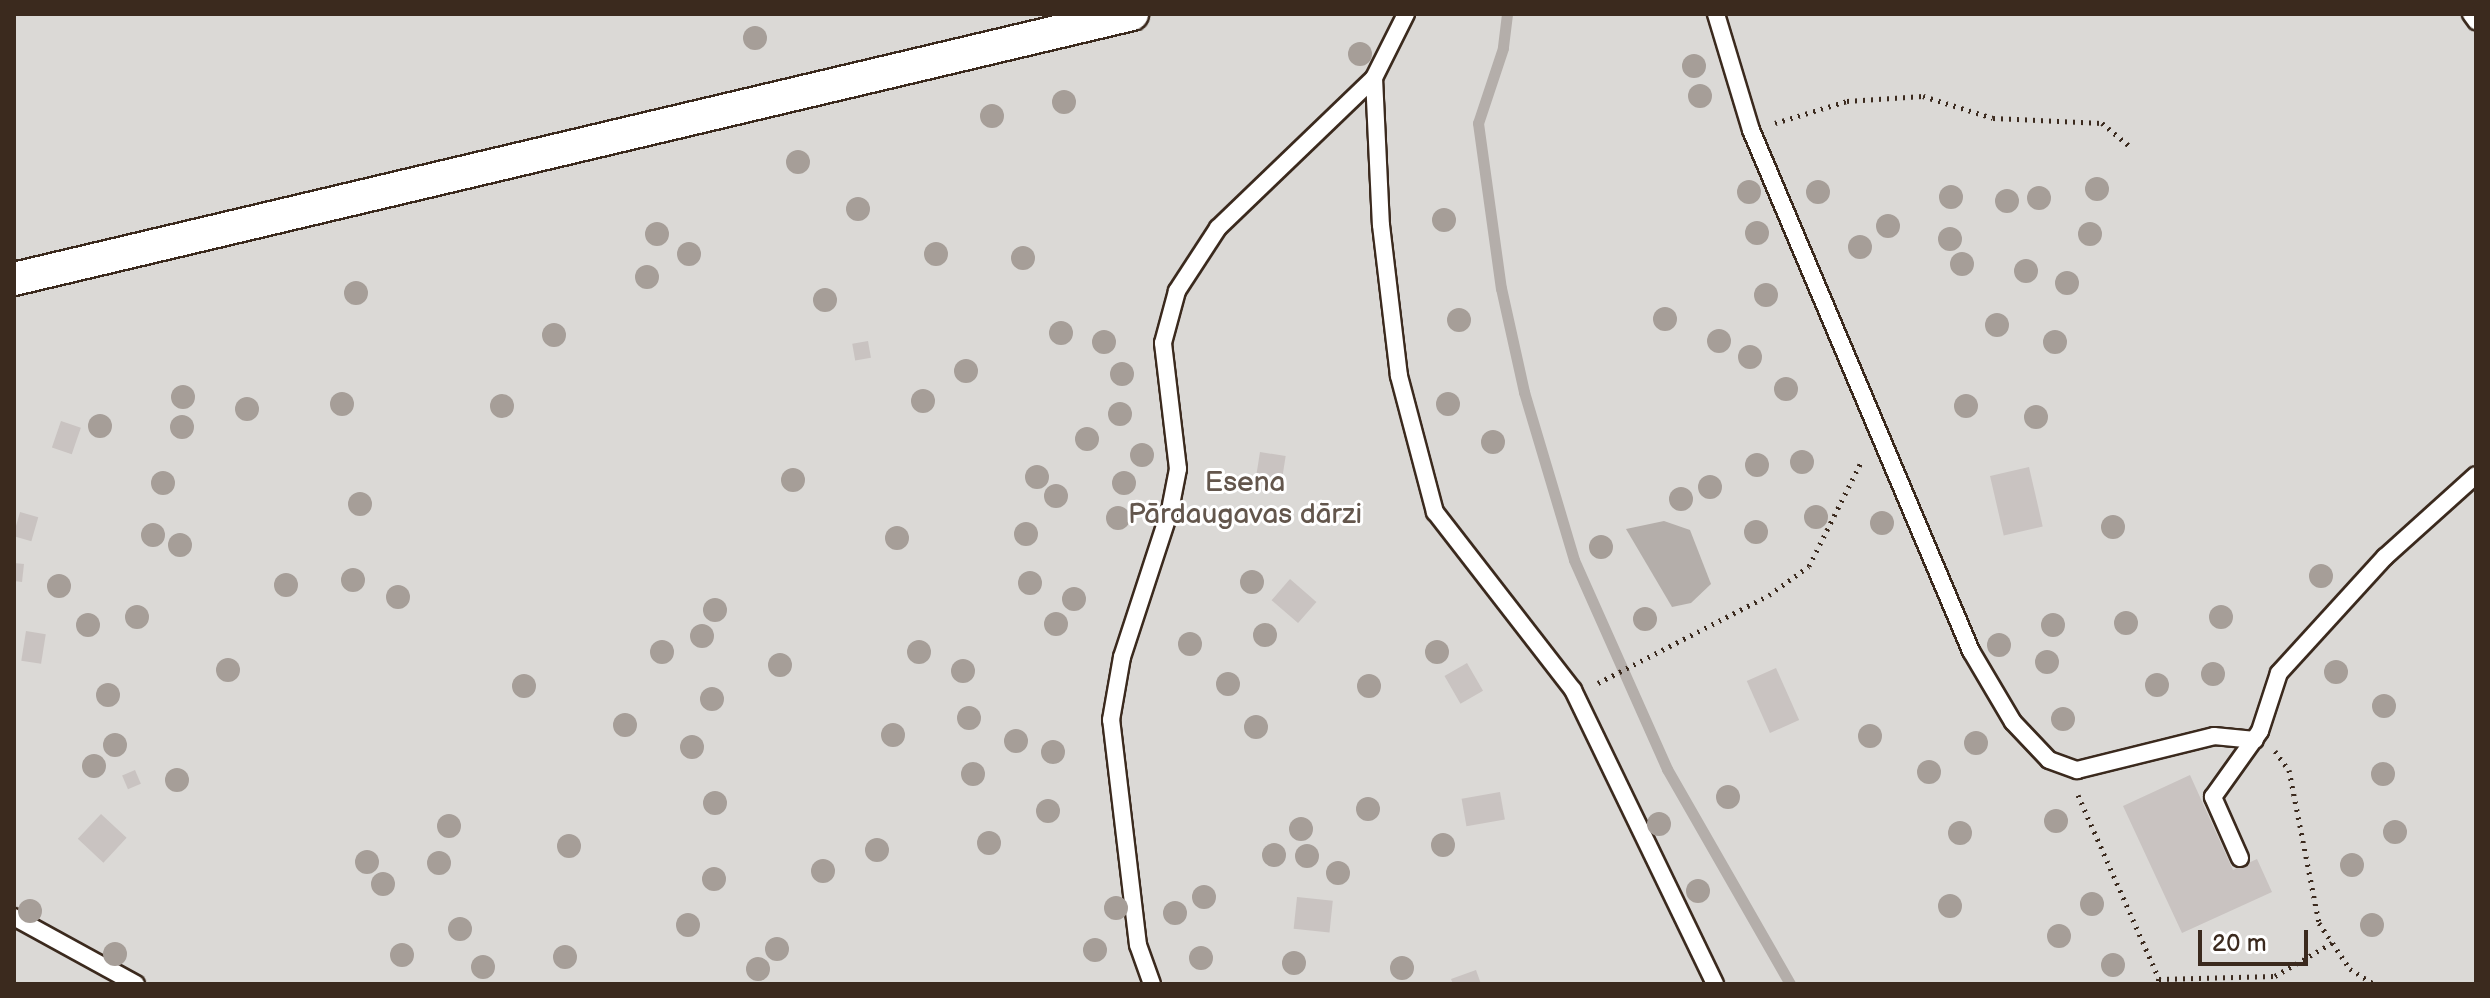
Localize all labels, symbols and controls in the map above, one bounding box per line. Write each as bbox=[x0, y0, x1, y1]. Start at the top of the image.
park label: Esena Pārdaugavas dārzi bbox=[1128, 466, 1362, 532]
scale bar bbox=[2202, 914, 2312, 964]
text: 20 m bbox=[2212, 929, 2267, 958]

